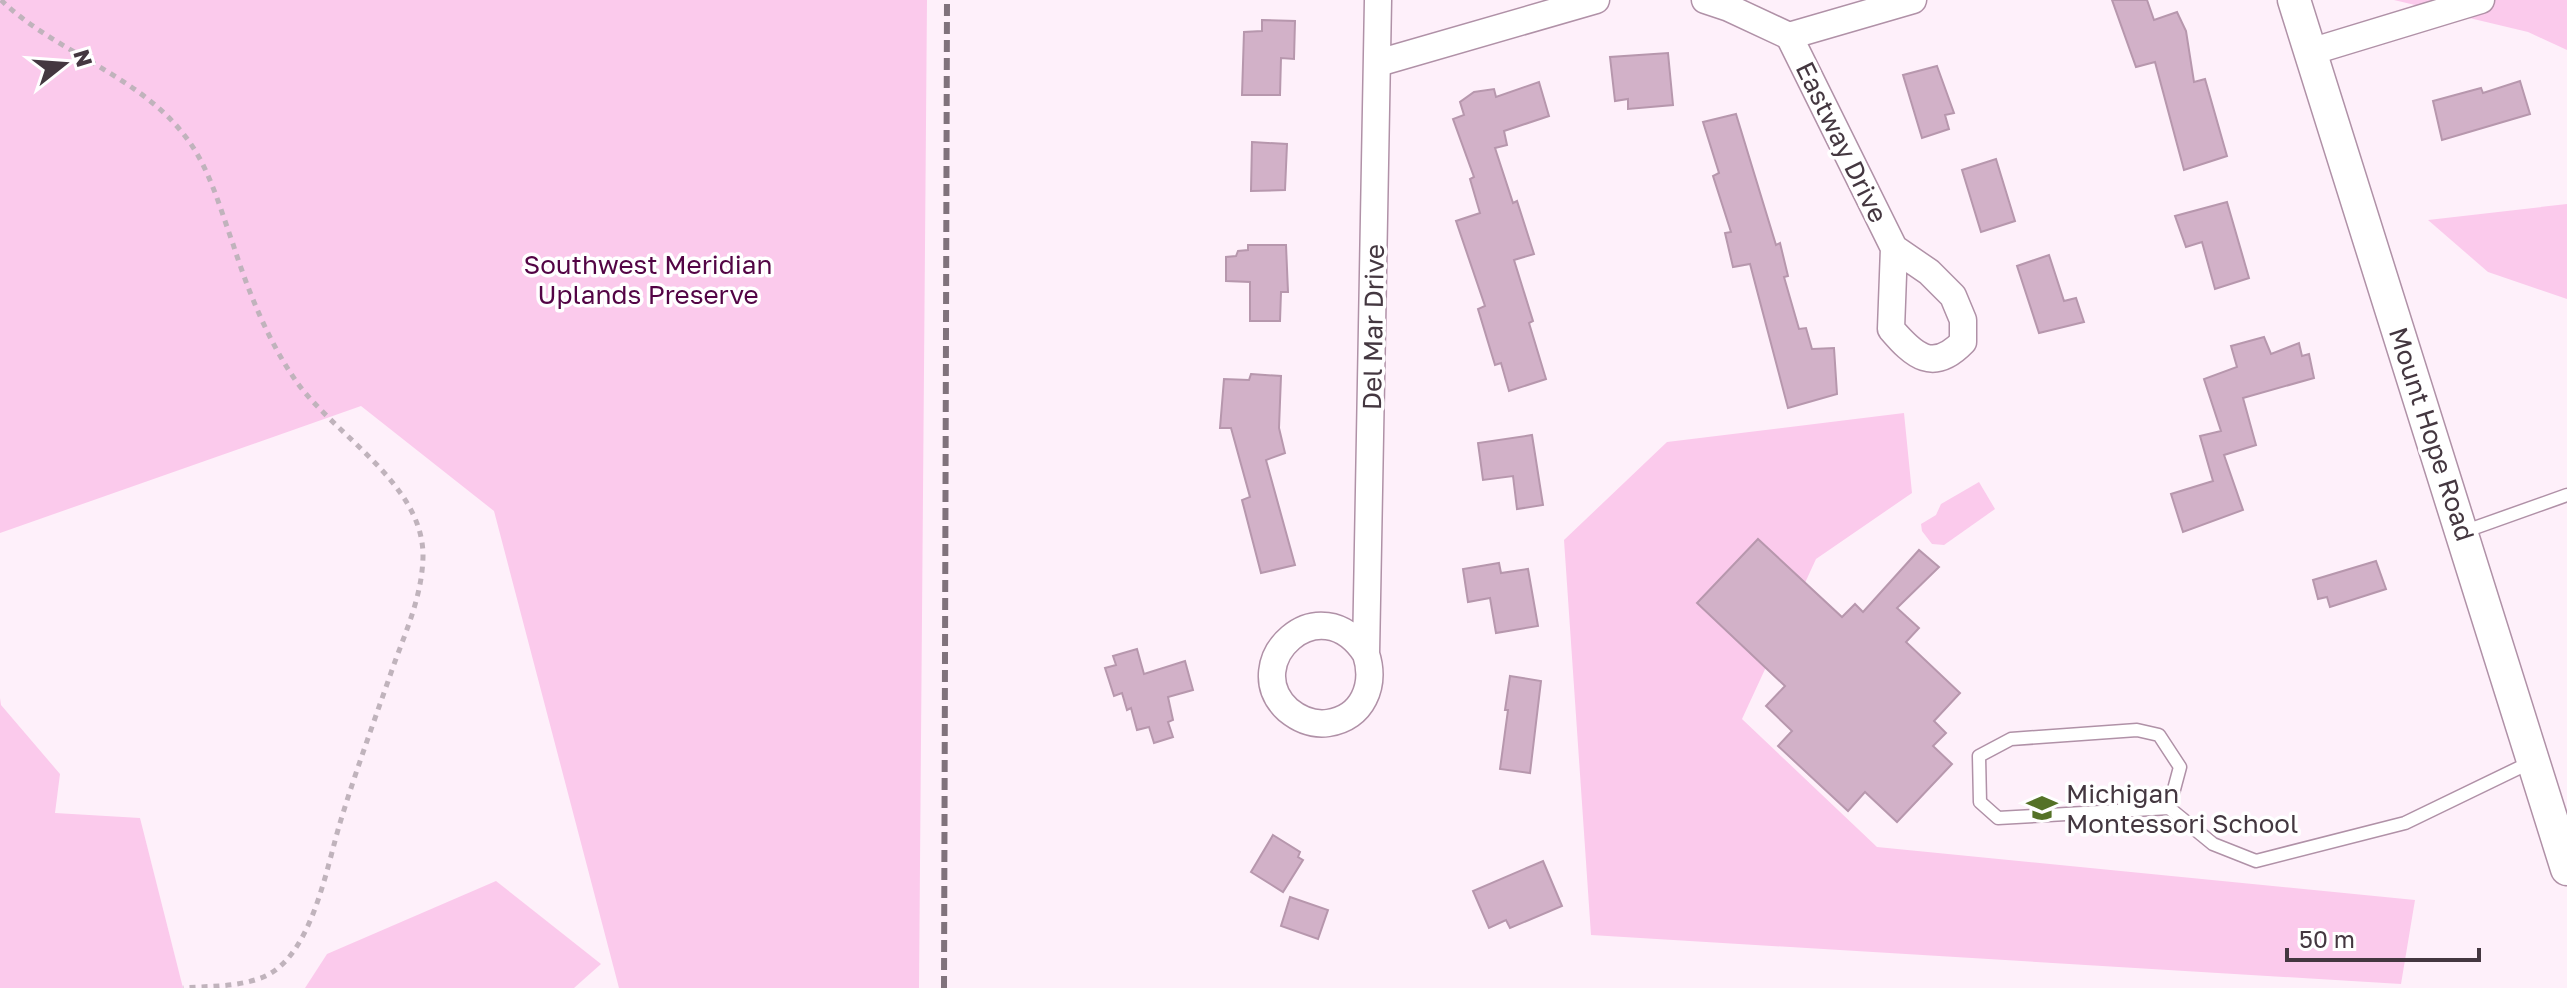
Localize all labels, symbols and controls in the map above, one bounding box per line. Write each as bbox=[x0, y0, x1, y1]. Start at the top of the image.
north arrow bbox=[24, 24, 104, 104]
text: N bbox=[68, 46, 99, 70]
street label: Eastway Drive bbox=[1790, 57, 1894, 227]
street label: Del Mar Drive bbox=[1356, 244, 1390, 410]
park label: Southwest Meridian Uplands Preserve bbox=[524, 249, 772, 310]
street label: Mount Hope Road bbox=[2383, 323, 2481, 545]
place label: Michigan Montessori School bbox=[2066, 778, 2298, 839]
school or university icon: Michigan Montessori School bbox=[2025, 791, 2059, 825]
scale bar bbox=[2287, 912, 2479, 962]
text: 50 m bbox=[2299, 924, 2355, 953]

